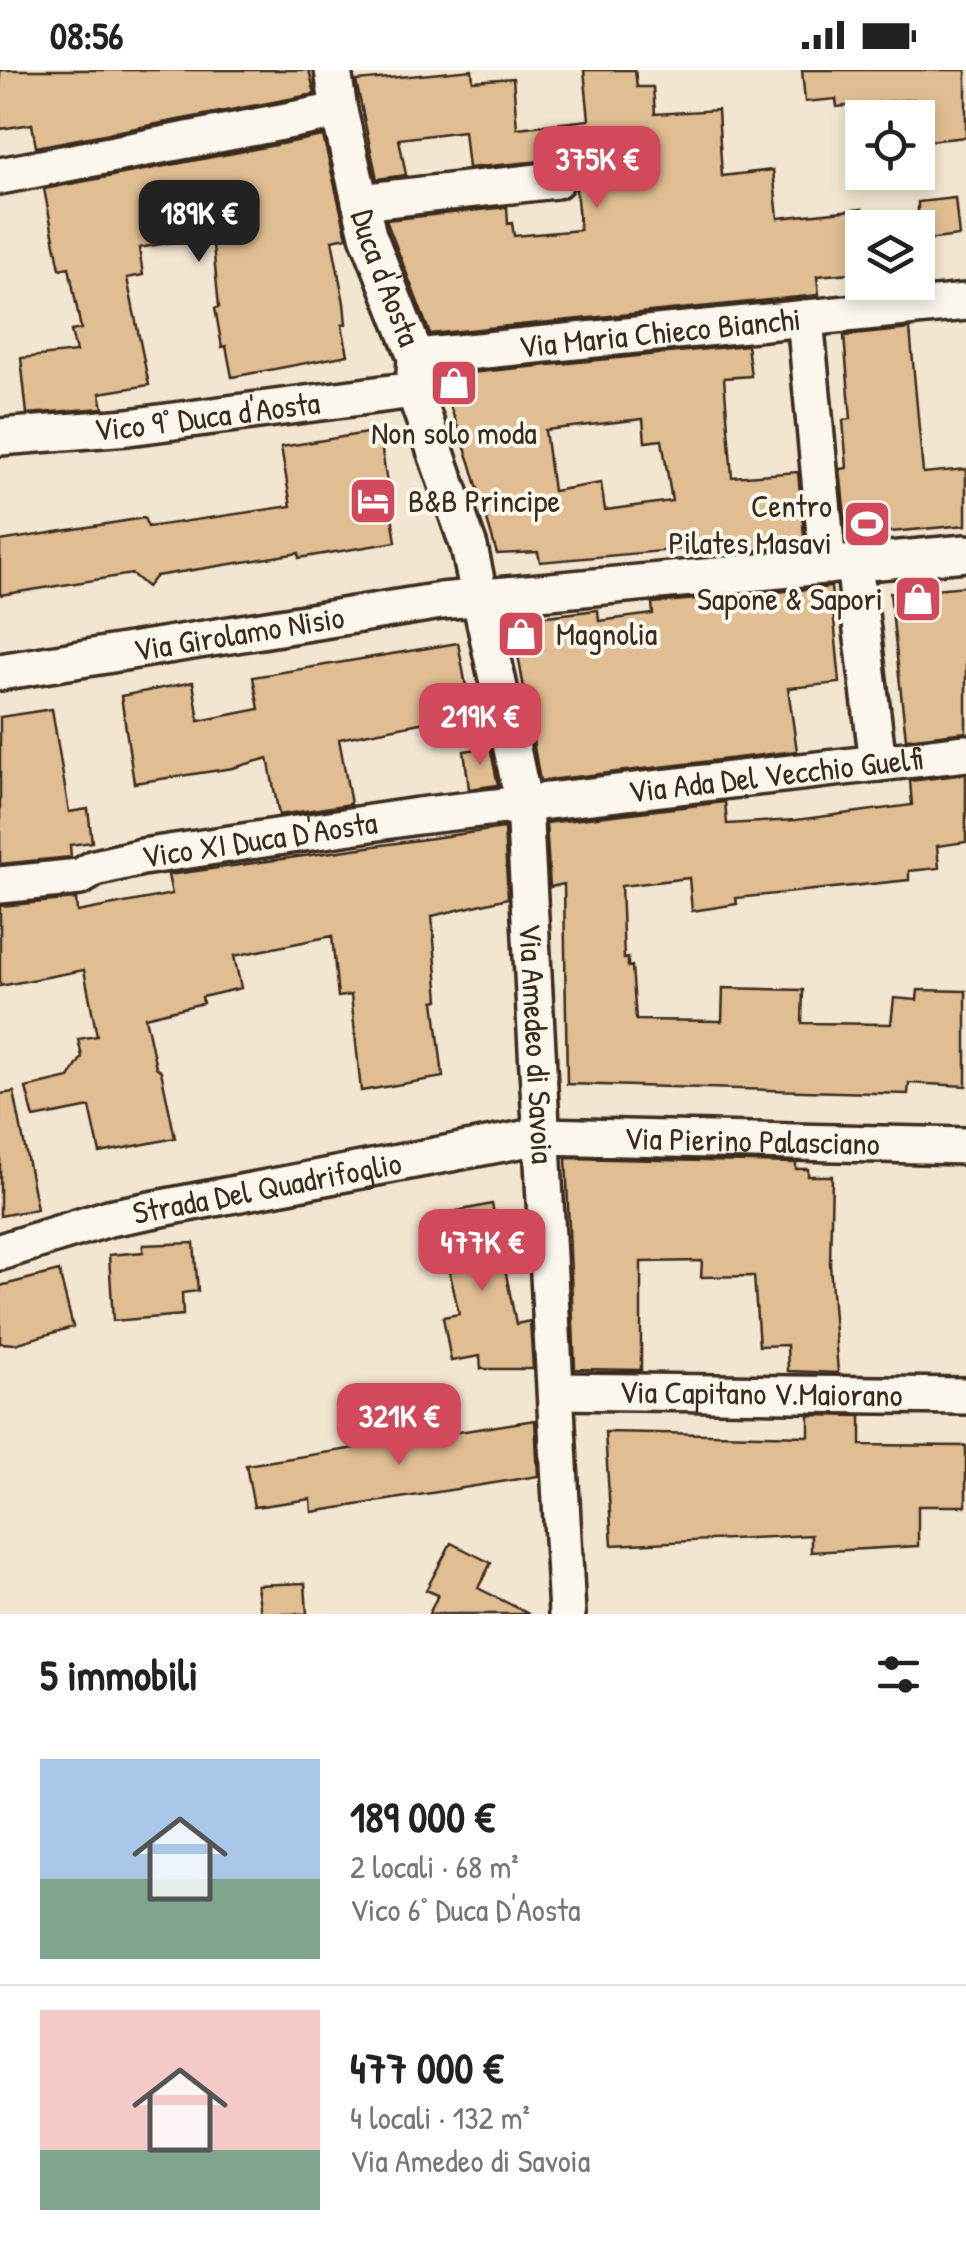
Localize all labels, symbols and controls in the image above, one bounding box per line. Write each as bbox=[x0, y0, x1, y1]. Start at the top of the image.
text: 08:56 bbox=[50, 9, 124, 61]
map controls bbox=[845, 100, 935, 300]
button: locate bbox=[845, 100, 935, 190]
pin: 375K € bbox=[516, 126, 678, 211]
text: 375K € bbox=[555, 137, 639, 180]
pin: 189K € bbox=[118, 180, 280, 265]
text: 189K € bbox=[161, 191, 237, 234]
street label: Duca d'Aosta bbox=[342, 206, 431, 352]
button: layers bbox=[845, 210, 935, 300]
street label: Via Maria Chieco Bianchi bbox=[517, 297, 803, 368]
shop icon: Non solo moda bbox=[428, 357, 480, 409]
street label: Vico 9° Duca d'Aosta bbox=[93, 380, 322, 451]
place label: Non solo moda bbox=[371, 411, 537, 454]
hotel icon: B&B Principe bbox=[347, 475, 399, 527]
place label: B&B Principe bbox=[408, 479, 560, 522]
place label: Centro Pilates Masavi bbox=[669, 484, 832, 564]
sports icon: Centro Pilates Masavi bbox=[841, 498, 893, 550]
shop icon: Sapone & Sapori bbox=[892, 573, 944, 625]
place label: Sapone & Sapori bbox=[697, 577, 883, 620]
street label: Via Girolamo Nisio bbox=[130, 595, 347, 671]
shop icon: Magnolia bbox=[495, 608, 547, 660]
place label: Magnolia bbox=[556, 612, 657, 655]
pin: 219K € bbox=[399, 683, 561, 768]
text: 219K € bbox=[441, 694, 519, 737]
street label: Via Ada Del Vecchio Guelfi bbox=[626, 736, 925, 813]
street label: Vico XI Duca D'Aosta bbox=[139, 800, 380, 878]
street label: Via Amedeo di Savoia bbox=[509, 922, 565, 1165]
street label: Via Pierino Palasciano bbox=[624, 1116, 880, 1165]
street label: Strada Del Quadrifoglio bbox=[129, 1141, 405, 1234]
pin: 477K € bbox=[401, 1209, 563, 1294]
text: 477K € bbox=[440, 1220, 524, 1263]
street label: Via Capitano V.Maiorano bbox=[619, 1370, 903, 1416]
pin: 321K € bbox=[318, 1383, 480, 1468]
text: 321K € bbox=[359, 1394, 439, 1437]
text: 5 immobili bbox=[40, 1646, 198, 1703]
icon: filters bbox=[871, 1647, 926, 1702]
text: 189 000 € bbox=[350, 1788, 495, 1845]
icon: home bbox=[120, 1799, 240, 1919]
text: 2 locali · 68 m² bbox=[350, 1845, 519, 1888]
text: Vico 6° Duca D'Aosta bbox=[350, 1888, 581, 1931]
text: 477 000 € bbox=[350, 2039, 503, 2096]
icon: home bbox=[120, 2050, 240, 2170]
text: 4 locali · 132 m² bbox=[350, 2096, 530, 2139]
text: Via Amedeo di Savoia bbox=[350, 2139, 590, 2182]

